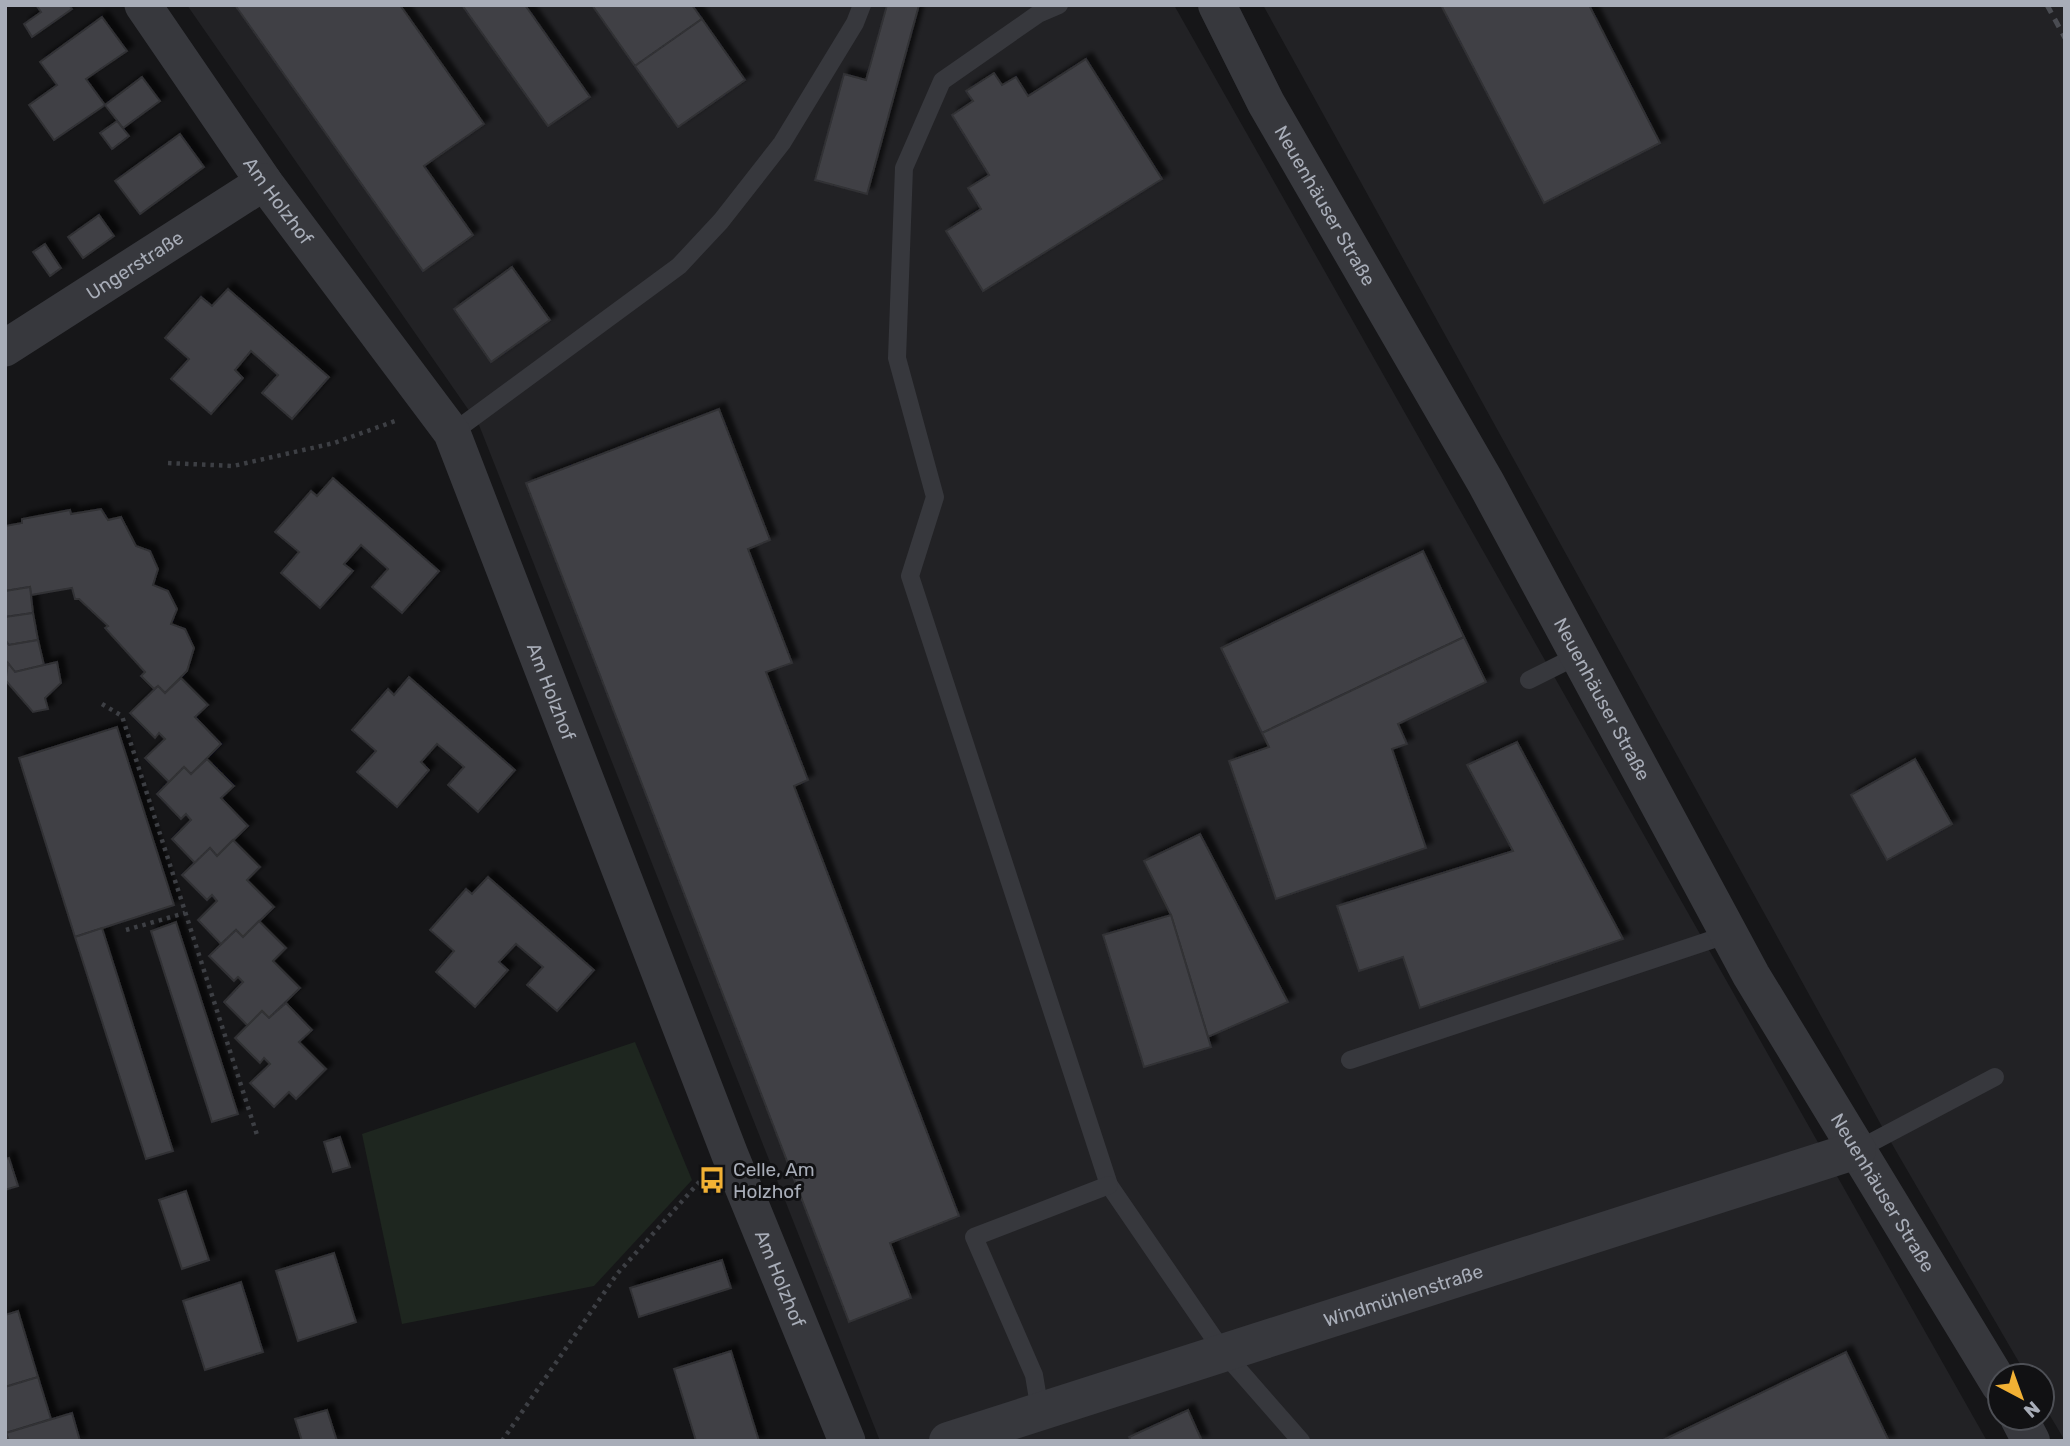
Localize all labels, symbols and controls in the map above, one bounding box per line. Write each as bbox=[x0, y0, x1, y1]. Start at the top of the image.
street label: Neuenhäuser Straße bbox=[1269, 121, 1380, 290]
street label: Am Holzhof bbox=[238, 153, 318, 250]
street label: Ungerstraße bbox=[82, 226, 188, 305]
street label: Neuenhäuser Straße bbox=[1549, 614, 1655, 785]
street label: Am Holzhof bbox=[522, 640, 581, 744]
street label: Neuenhäuser Straße bbox=[1826, 1109, 1940, 1276]
place label: Celle, Am Holzhof bbox=[733, 1158, 815, 1203]
bus stop icon: Celle, Am Holzhof bbox=[697, 1165, 727, 1195]
street label: Am Holzhof bbox=[750, 1227, 810, 1331]
street label: Windmühlenstraße bbox=[1321, 1259, 1486, 1332]
north arrow bbox=[1986, 1362, 2056, 1432]
text: N bbox=[2019, 1396, 2045, 1423]

